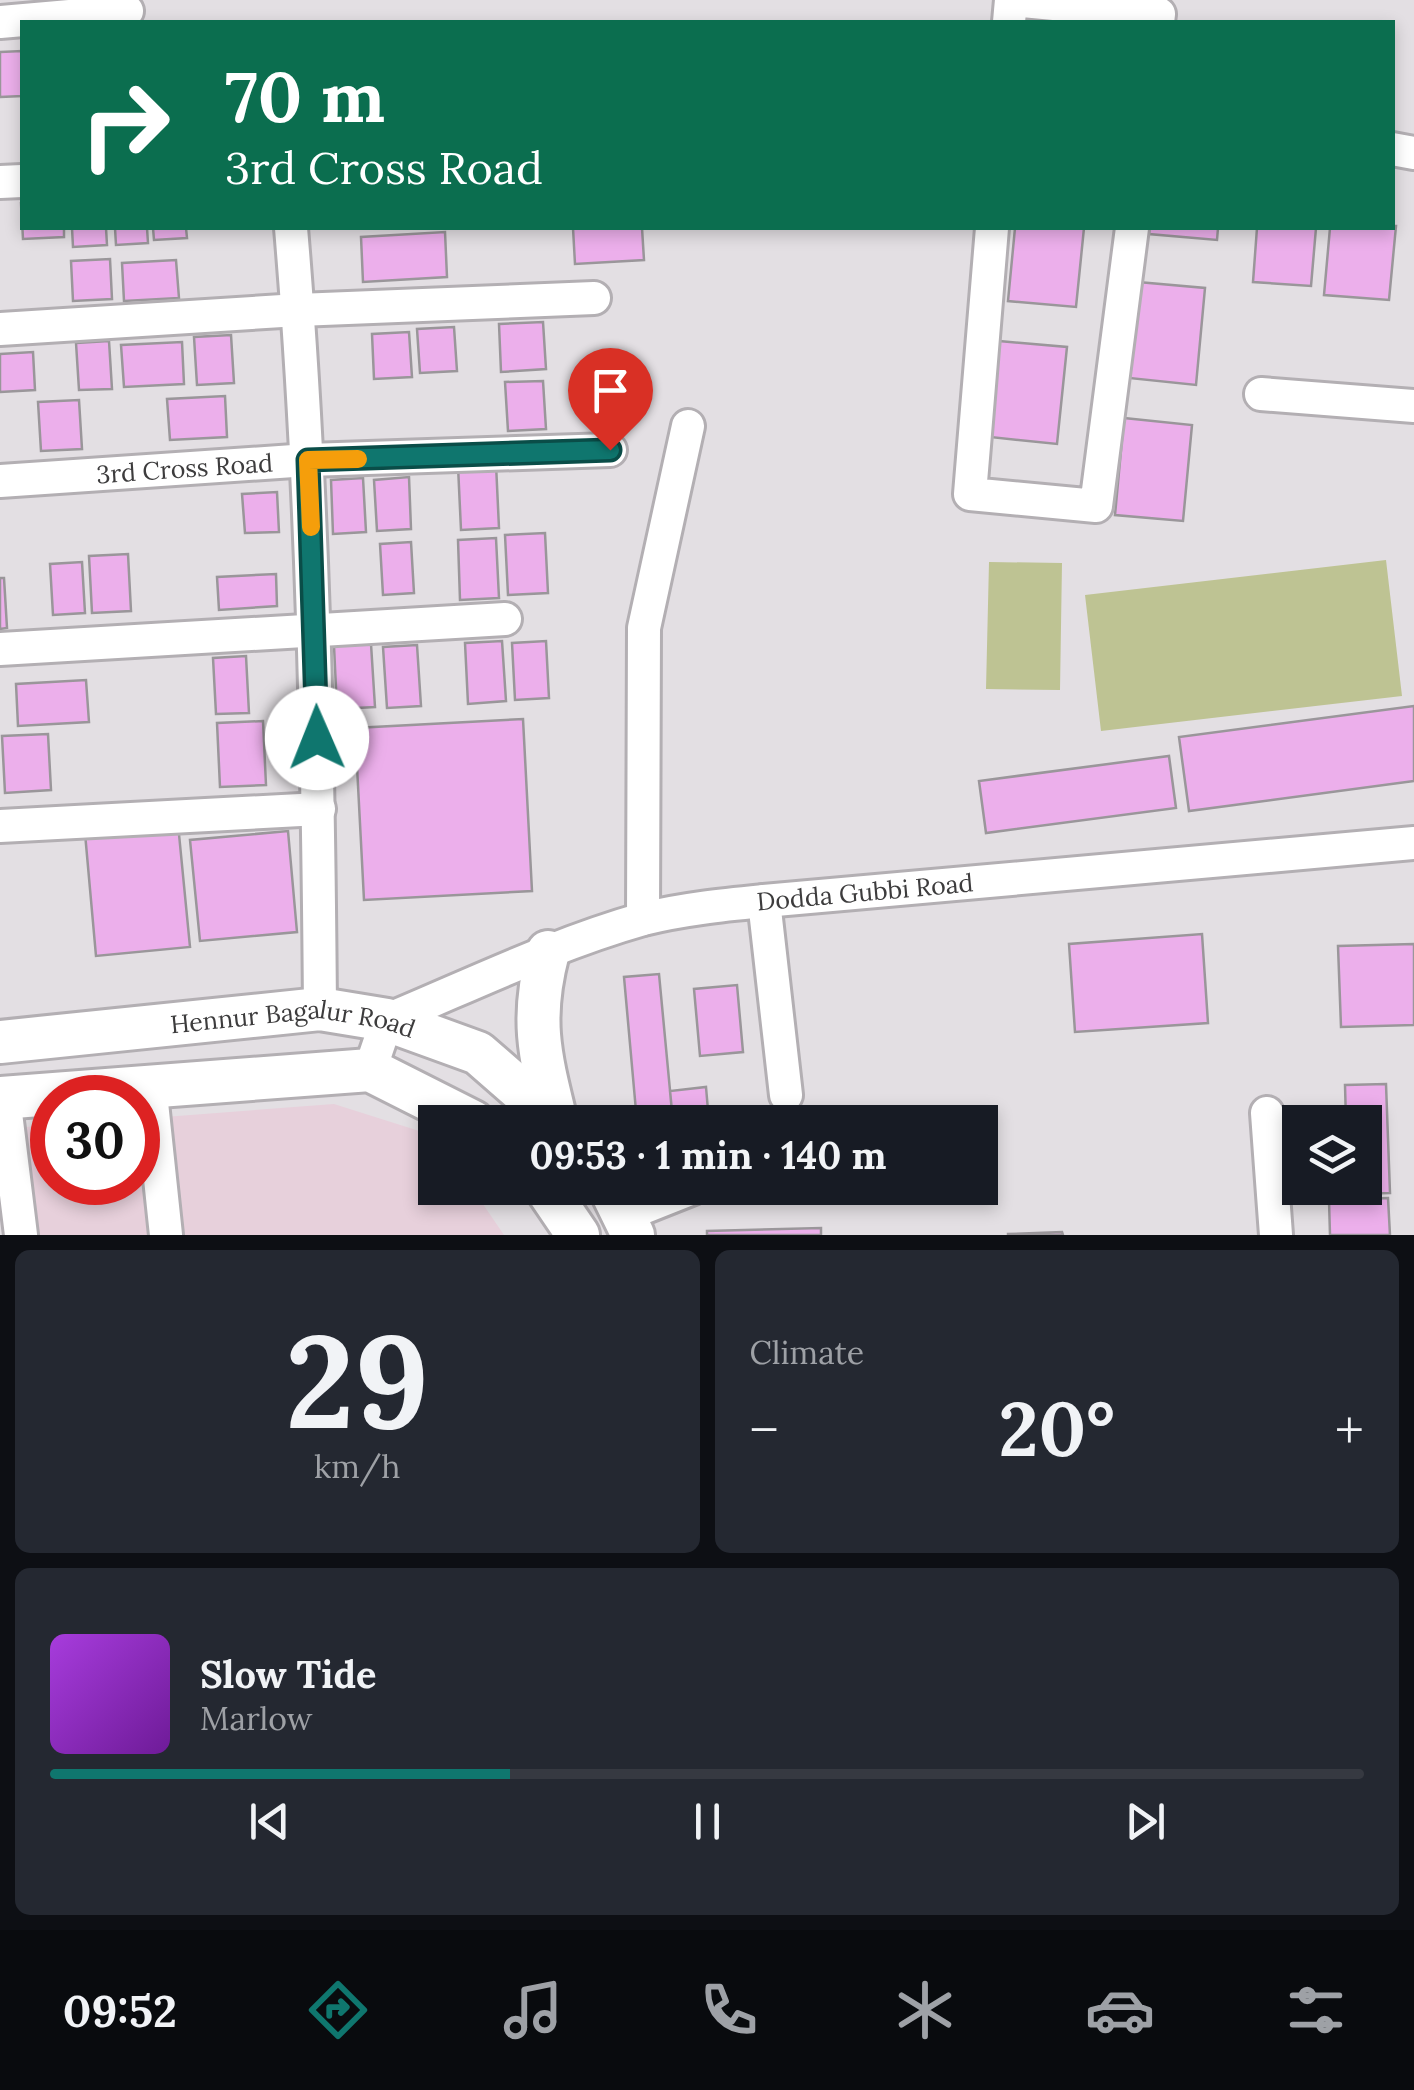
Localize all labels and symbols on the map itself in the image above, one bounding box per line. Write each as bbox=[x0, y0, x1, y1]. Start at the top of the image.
pin bbox=[568, 348, 653, 451]
street label: 3rd Cross Road bbox=[95, 446, 274, 490]
position arrow bbox=[265, 686, 369, 790]
street label: Dodda Gubbi Road bbox=[755, 866, 975, 918]
street label: Hennur Bagalur Road bbox=[169, 993, 420, 1045]
speed limit sign: 30 bbox=[30, 1075, 160, 1205]

